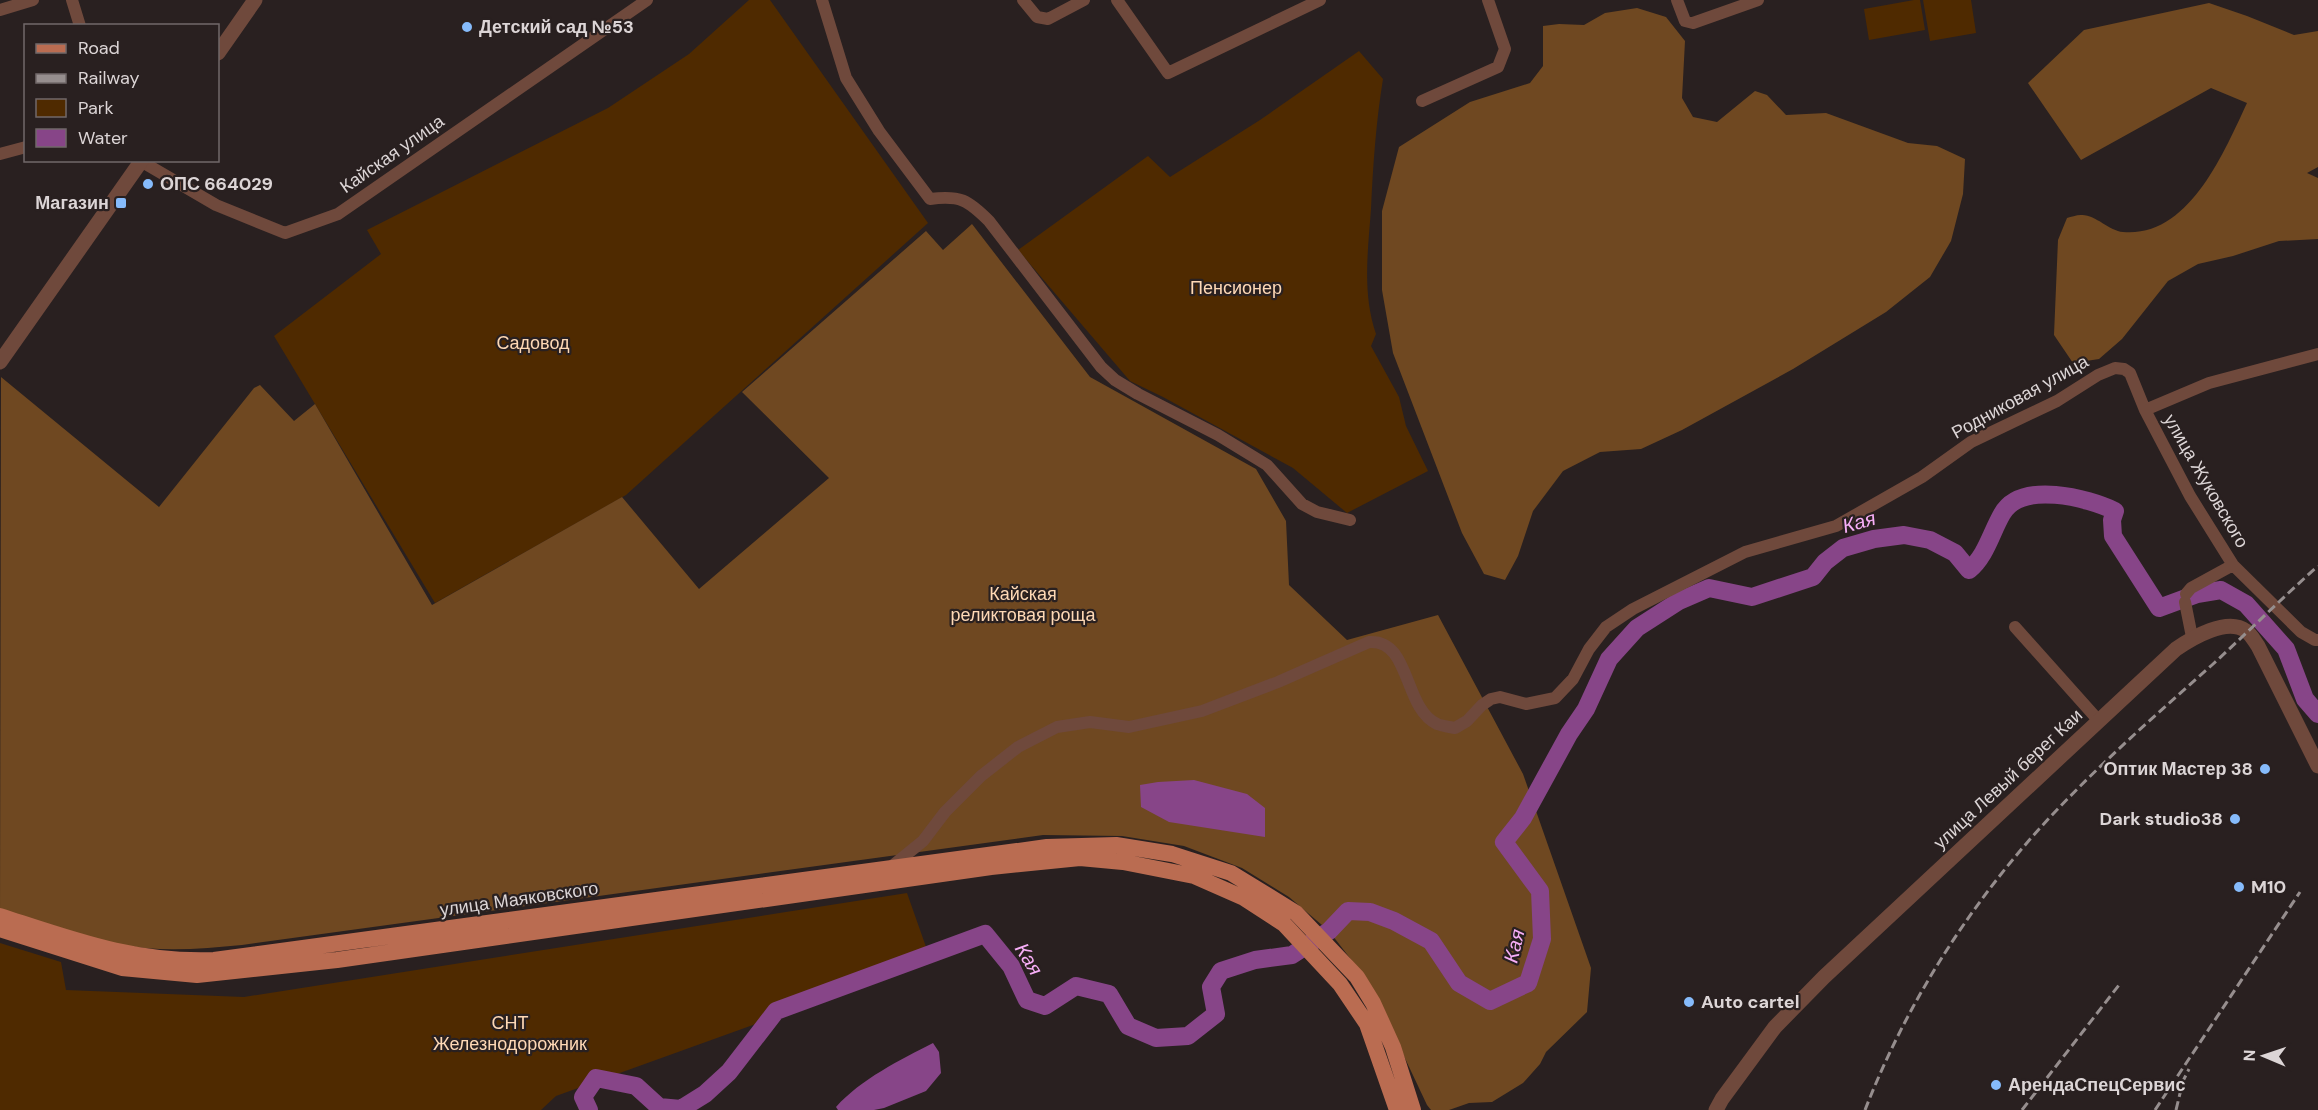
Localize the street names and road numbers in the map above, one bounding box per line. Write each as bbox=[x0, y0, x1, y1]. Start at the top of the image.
street label: Кайская улица bbox=[335, 109, 450, 199]
street label: Родниковая улица bbox=[1947, 349, 2094, 445]
street label: улица Жуковского bbox=[2158, 410, 2254, 552]
street label: улица Левый берег Каи bbox=[1928, 704, 2088, 854]
street label: улица Маяковского bbox=[438, 876, 600, 922]

